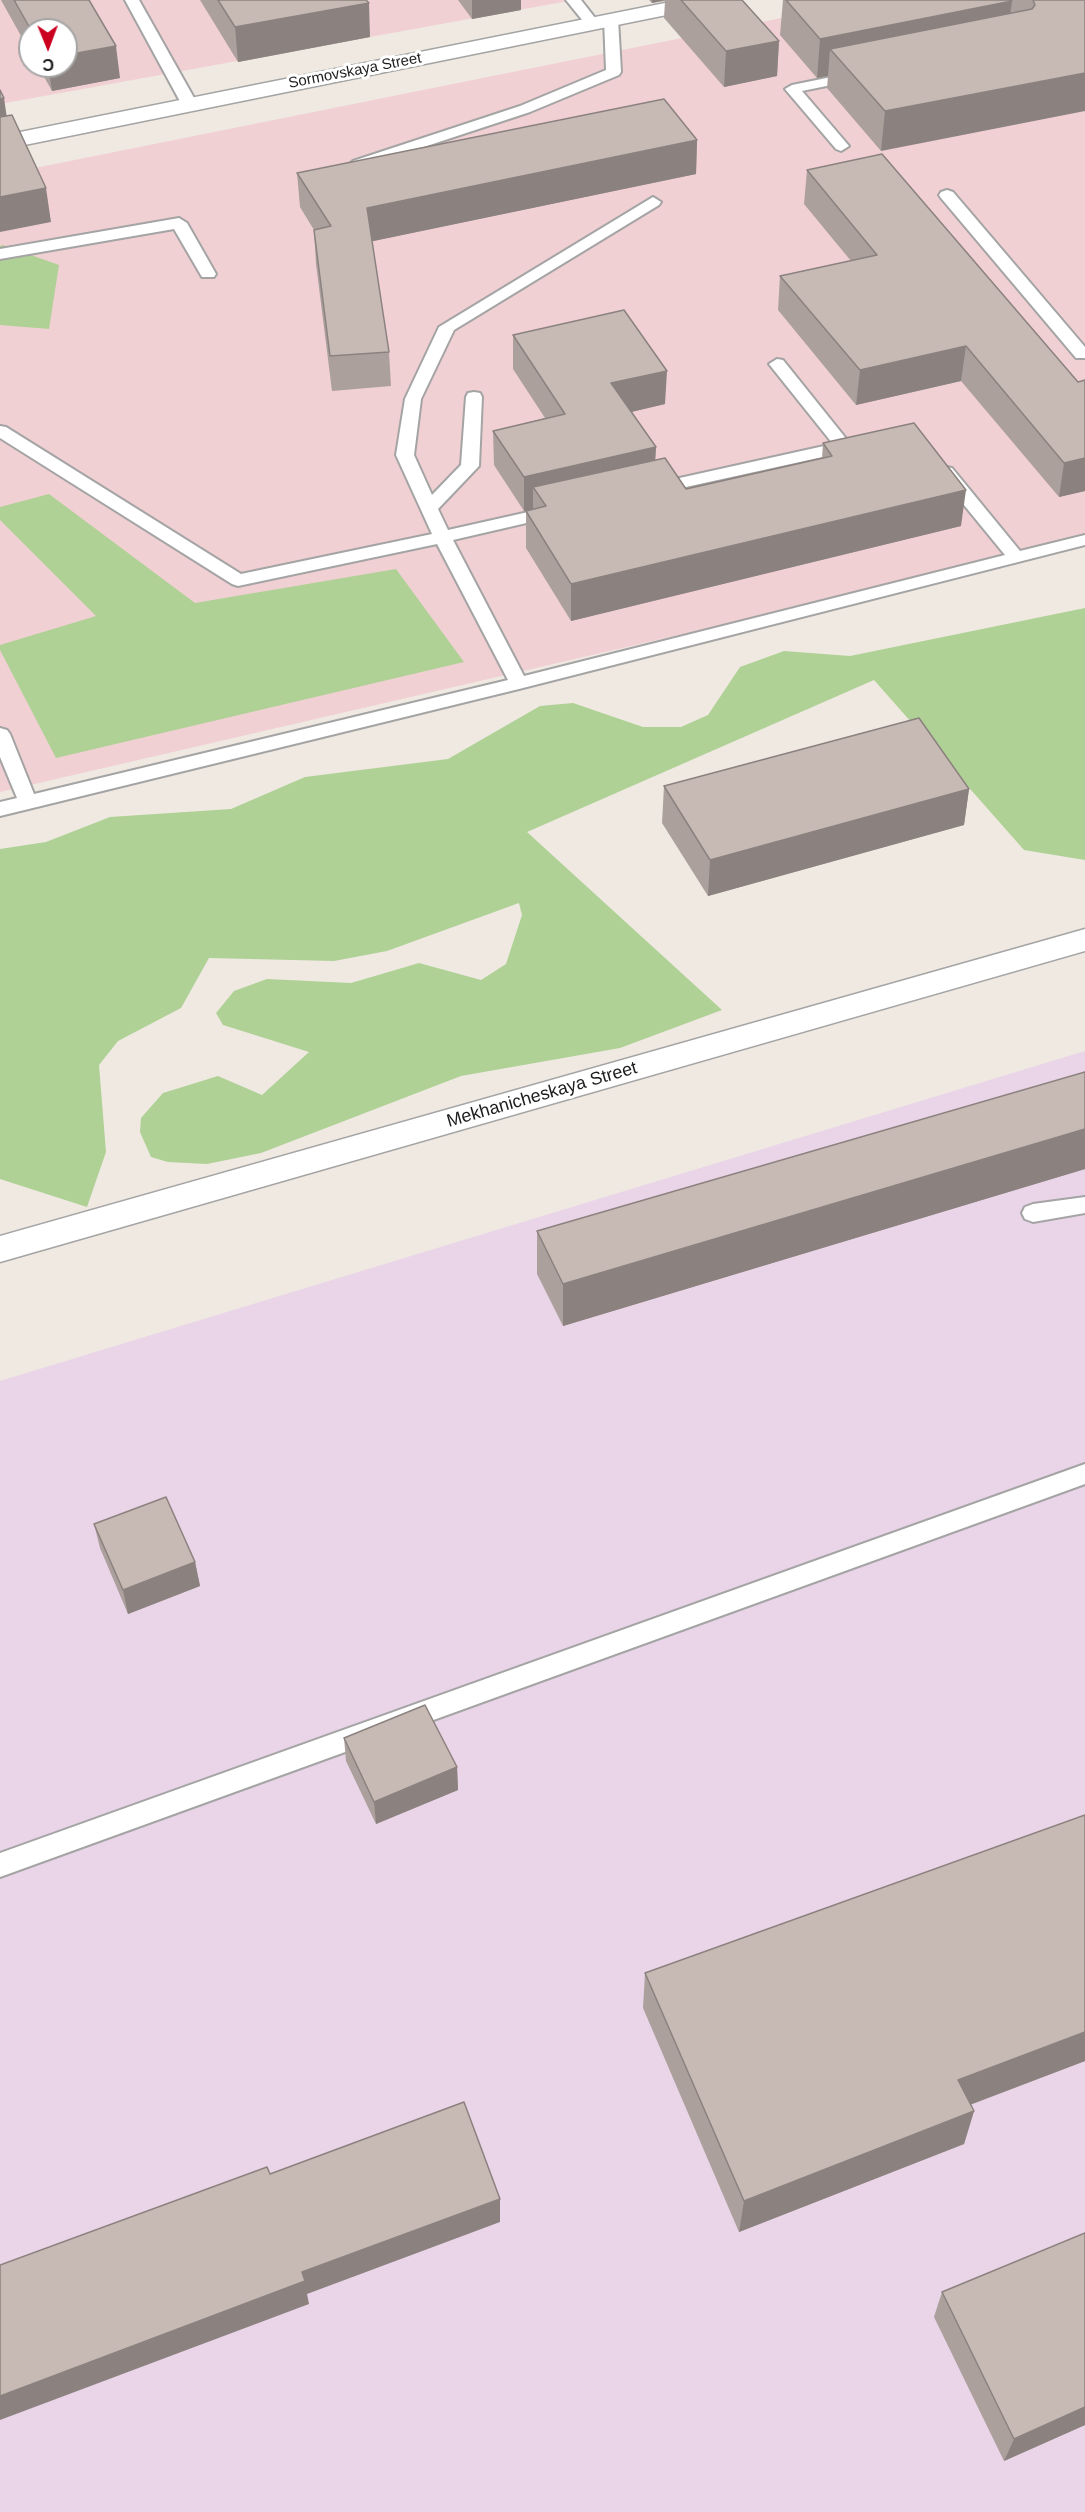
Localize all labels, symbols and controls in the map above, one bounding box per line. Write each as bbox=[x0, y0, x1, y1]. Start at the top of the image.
north arrow bbox=[18, 18, 78, 78]
street label: Sormovskaya Street bbox=[287, 49, 423, 93]
text: С bbox=[42, 56, 54, 73]
street label: Mekhanicheskaya Street bbox=[444, 1057, 640, 1133]

